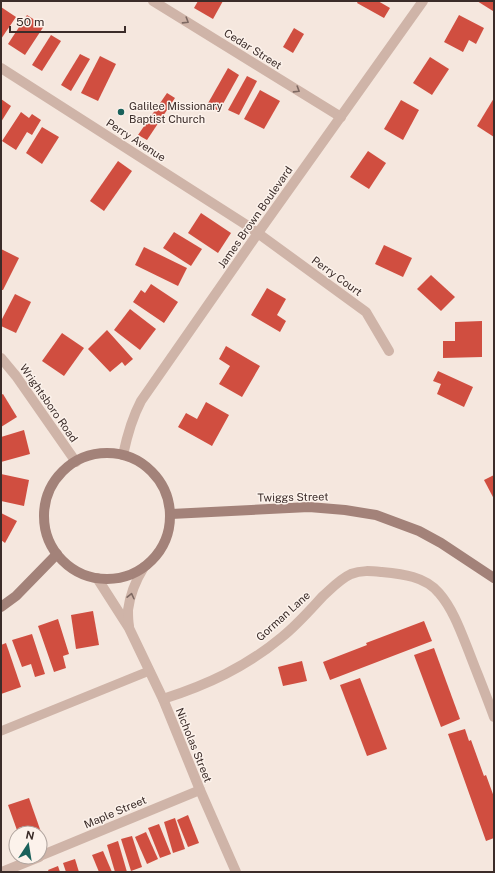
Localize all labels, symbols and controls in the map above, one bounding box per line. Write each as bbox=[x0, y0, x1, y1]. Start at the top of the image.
scale bar bbox=[10, 8, 125, 34]
text: 50 m bbox=[16, 15, 44, 29]
one-way arrow bbox=[182, 17, 189, 24]
street label: Cedar Street bbox=[222, 27, 284, 71]
one-way arrow bbox=[293, 85, 300, 92]
place label: Galilee Missionary Baptist Church bbox=[129, 100, 223, 125]
marker: Galilee Missionary Baptist Church bbox=[116, 107, 126, 117]
street label: Perry Avenue bbox=[104, 116, 168, 164]
street label: James Brown Boulevard bbox=[215, 164, 295, 270]
street label: Perry Court bbox=[310, 254, 364, 298]
street label: Wrightsboro Road bbox=[18, 362, 80, 444]
street label: Twiggs Street bbox=[257, 490, 329, 504]
street label: Gorman Lane bbox=[254, 589, 312, 643]
one-way arrow bbox=[127, 593, 135, 599]
street label: Nicholas Street bbox=[174, 706, 214, 784]
street label: Maple Street bbox=[82, 794, 148, 830]
north arrow bbox=[8, 825, 48, 865]
text: N bbox=[25, 828, 36, 842]

